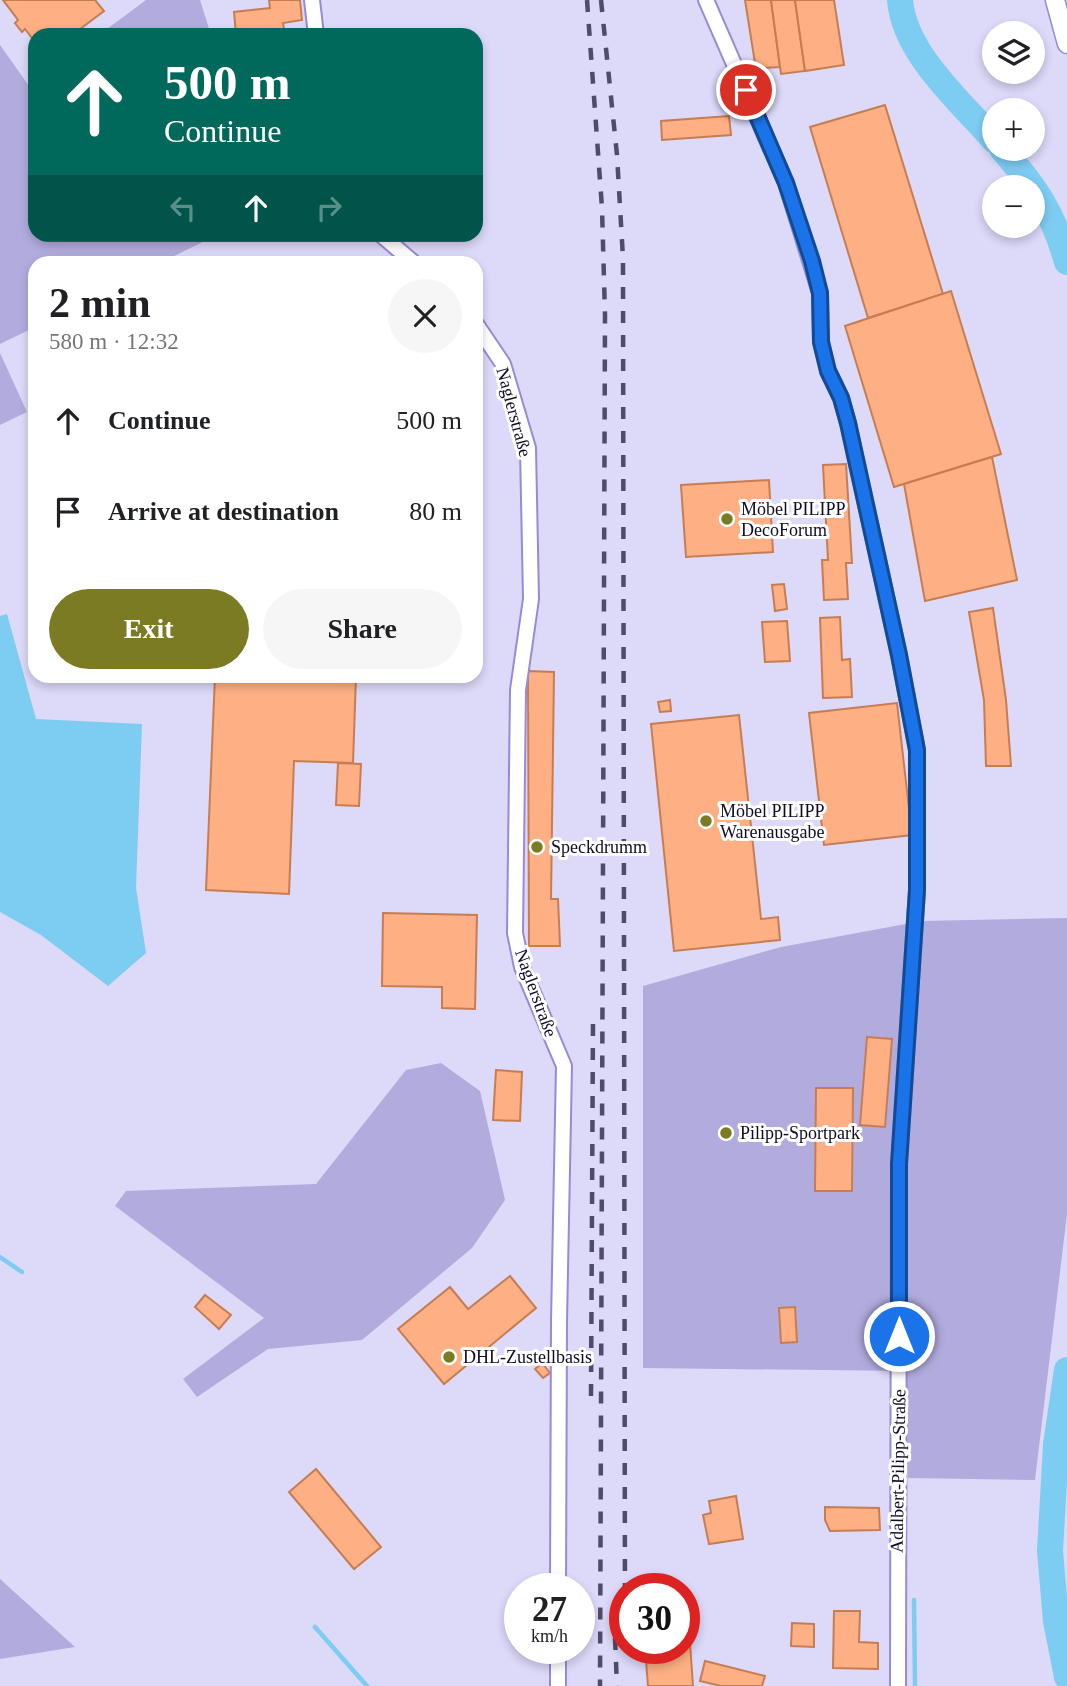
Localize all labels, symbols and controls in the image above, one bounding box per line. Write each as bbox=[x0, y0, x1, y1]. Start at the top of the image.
map controls bbox=[982, 21, 1045, 238]
button: layers bbox=[982, 21, 1045, 84]
text: 500 m bbox=[164, 55, 291, 110]
icon: ahead bbox=[49, 56, 140, 147]
pin bbox=[716, 60, 776, 120]
icon: arrive bbox=[727, 71, 765, 109]
button: + bbox=[982, 98, 1045, 161]
text: Continue bbox=[164, 113, 281, 149]
button: − bbox=[982, 175, 1045, 238]
icon: left bbox=[164, 189, 202, 227]
icon: ahead bbox=[237, 189, 275, 227]
icon: right bbox=[310, 189, 348, 227]
button: close bbox=[388, 279, 462, 353]
text: 2 min bbox=[49, 280, 151, 326]
text: 580 m · 12:32 bbox=[49, 329, 179, 354]
street label: Naglerstraße bbox=[492, 365, 536, 459]
icon: ahead bbox=[49, 402, 87, 440]
text: Continue bbox=[108, 406, 211, 435]
text: 500 m bbox=[396, 406, 462, 435]
icon: arrive bbox=[49, 493, 87, 531]
text: Arrive at destination bbox=[108, 497, 339, 526]
text: 80 m bbox=[409, 497, 462, 526]
place label: Möbel PILIPP DecoForum bbox=[741, 499, 846, 540]
marker: Möbel PILIPP DecoForum bbox=[719, 511, 735, 527]
button: Exit bbox=[49, 589, 249, 669]
button: Share bbox=[263, 589, 462, 669]
place label: Möbel PILIPP Warenausgabe bbox=[720, 801, 825, 842]
marker: Möbel PILIPP Warenausgabe bbox=[698, 813, 714, 829]
place label: Speckdrumm bbox=[551, 837, 647, 857]
marker: Speckdrumm bbox=[529, 839, 545, 855]
street label: Naglerstraße bbox=[511, 946, 561, 1040]
place label: Pilipp-Sportpark bbox=[740, 1123, 860, 1143]
marker: Pilipp-Sportpark bbox=[718, 1125, 734, 1141]
position arrow bbox=[862, 1299, 936, 1373]
place label: DHL-Zustellbasis bbox=[463, 1347, 592, 1367]
marker: DHL-Zustellbasis bbox=[441, 1349, 457, 1365]
street label: Adalbert-Pilipp-Straße bbox=[887, 1389, 909, 1553]
speed limit sign: 30 bbox=[609, 1573, 700, 1664]
text: 27 bbox=[532, 1590, 567, 1629]
text: km/h bbox=[531, 1626, 568, 1646]

